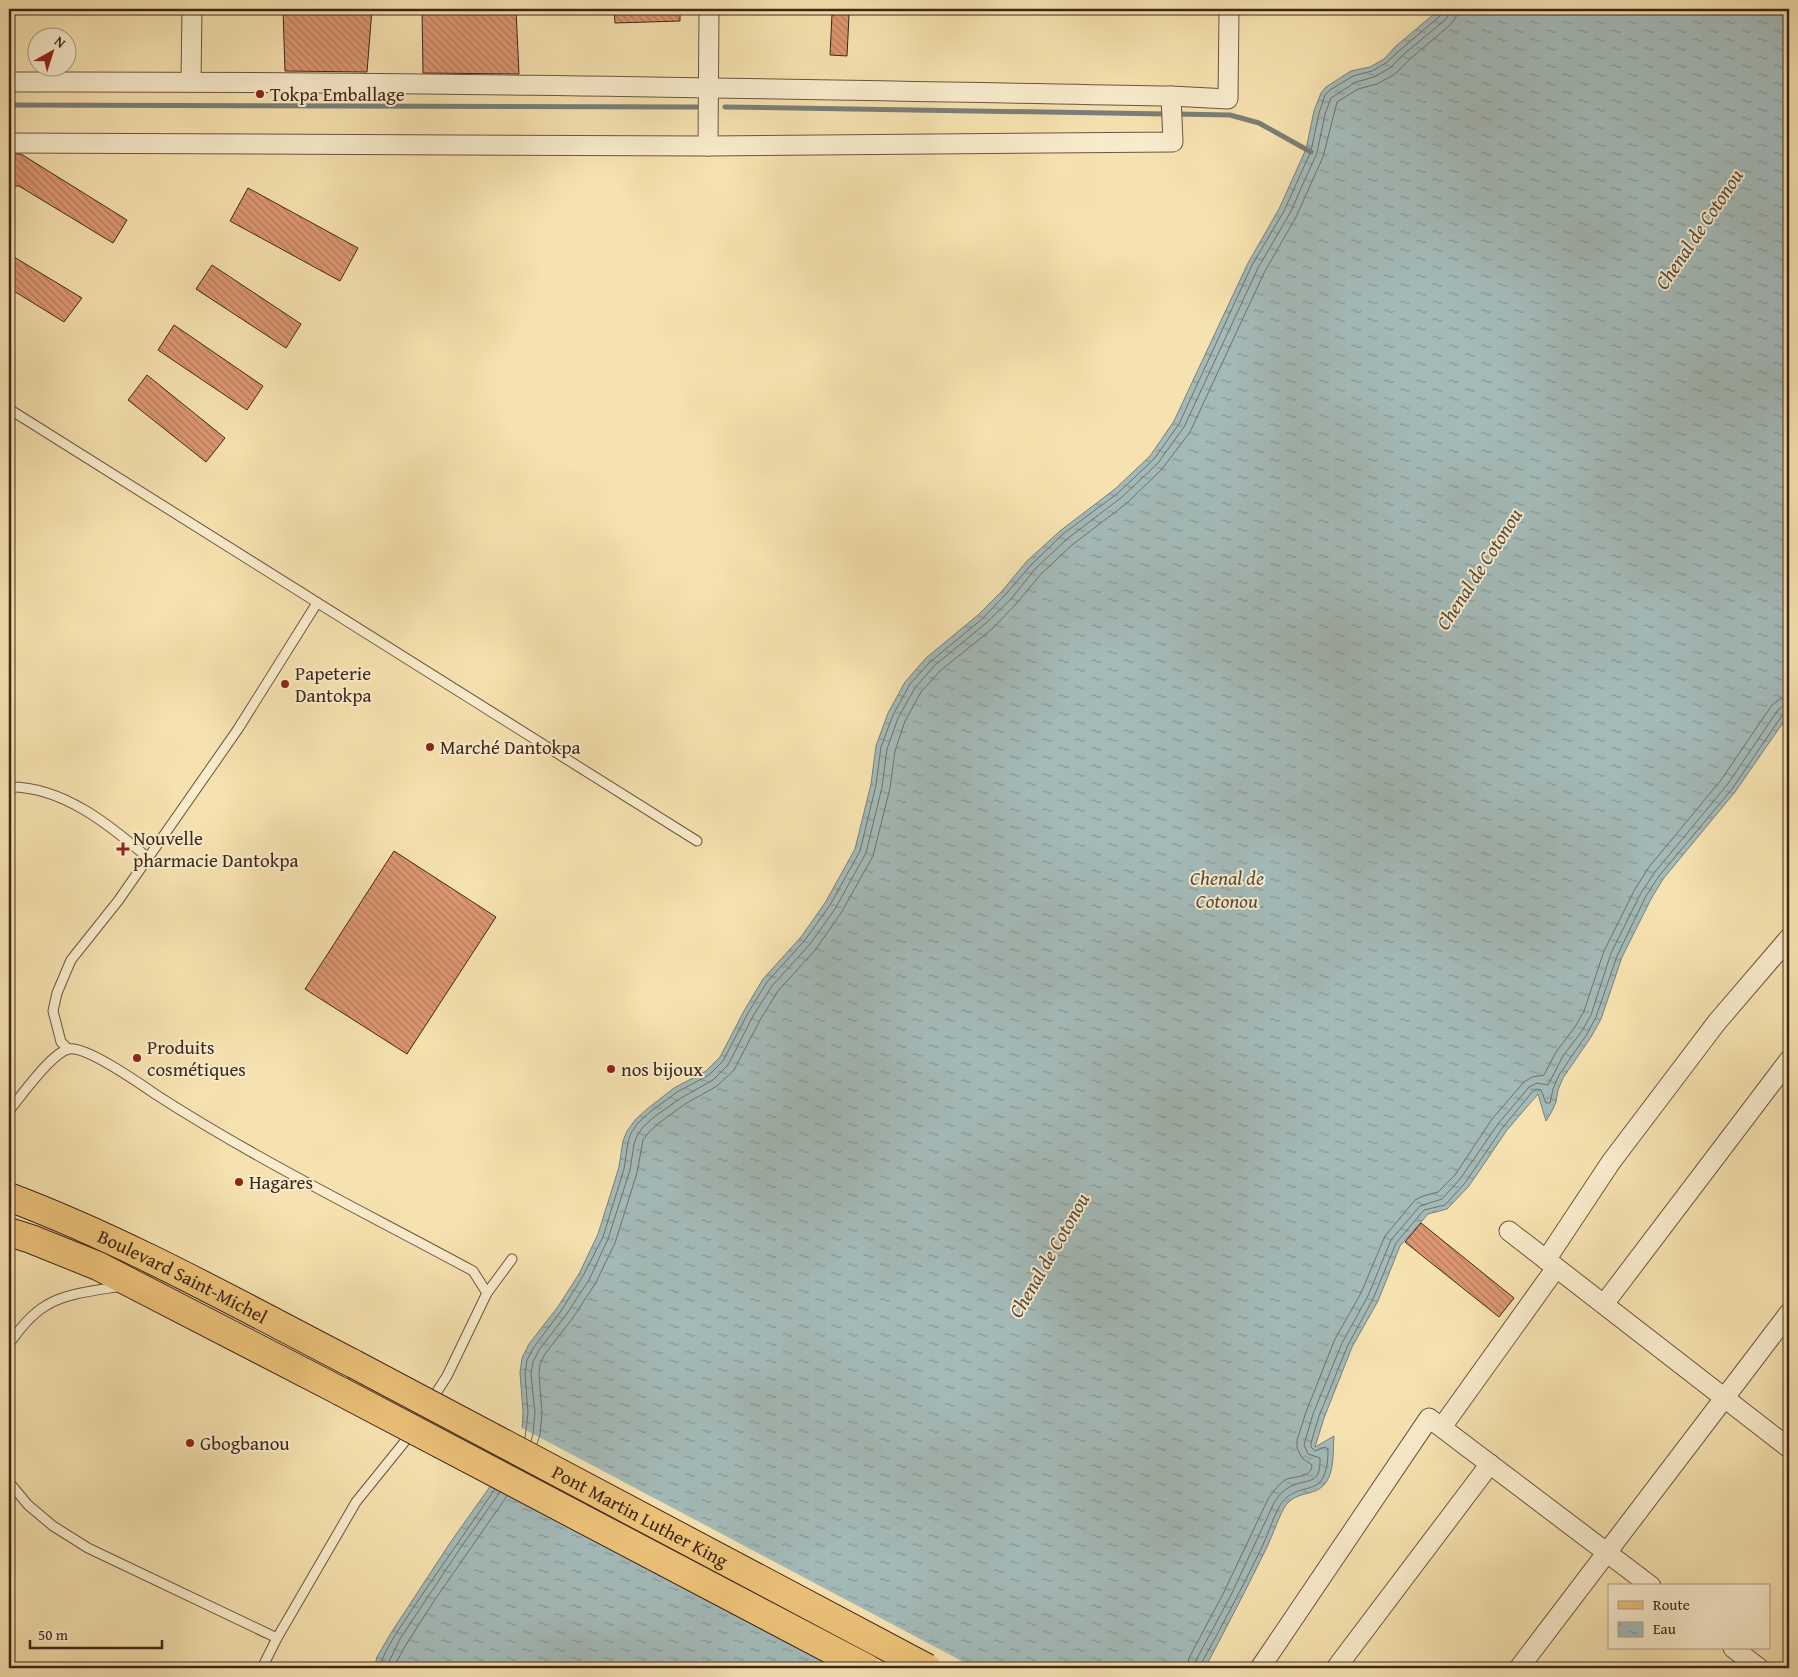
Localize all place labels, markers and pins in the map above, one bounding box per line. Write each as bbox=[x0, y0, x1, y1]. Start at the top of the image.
place label: Tokpa Emballage bbox=[270, 80, 405, 108]
marker: Tokpa Emballage bbox=[254, 88, 266, 100]
place label: Papeterie Dantokpa bbox=[295, 659, 371, 709]
marker: Papeterie Dantokpa bbox=[279, 678, 291, 690]
place label: Marché Dantokpa bbox=[440, 733, 580, 761]
marker: Marché Dantokpa bbox=[424, 741, 436, 753]
place label: Nouvelle pharmacie Dantokpa bbox=[133, 824, 299, 874]
marker: Nouvelle pharmacie Dantokpa bbox=[117, 843, 129, 855]
place label: Produits cosmétiques bbox=[147, 1033, 246, 1083]
marker: Produits cosmétiques bbox=[131, 1052, 143, 1064]
place label: nos bijoux bbox=[621, 1055, 703, 1083]
marker: nos bijoux bbox=[605, 1063, 617, 1075]
place label: Hagares bbox=[249, 1168, 313, 1196]
marker: Hagares bbox=[233, 1176, 245, 1188]
place label: Gbogbanou bbox=[200, 1429, 290, 1457]
marker: Gbogbanou bbox=[184, 1437, 196, 1449]

